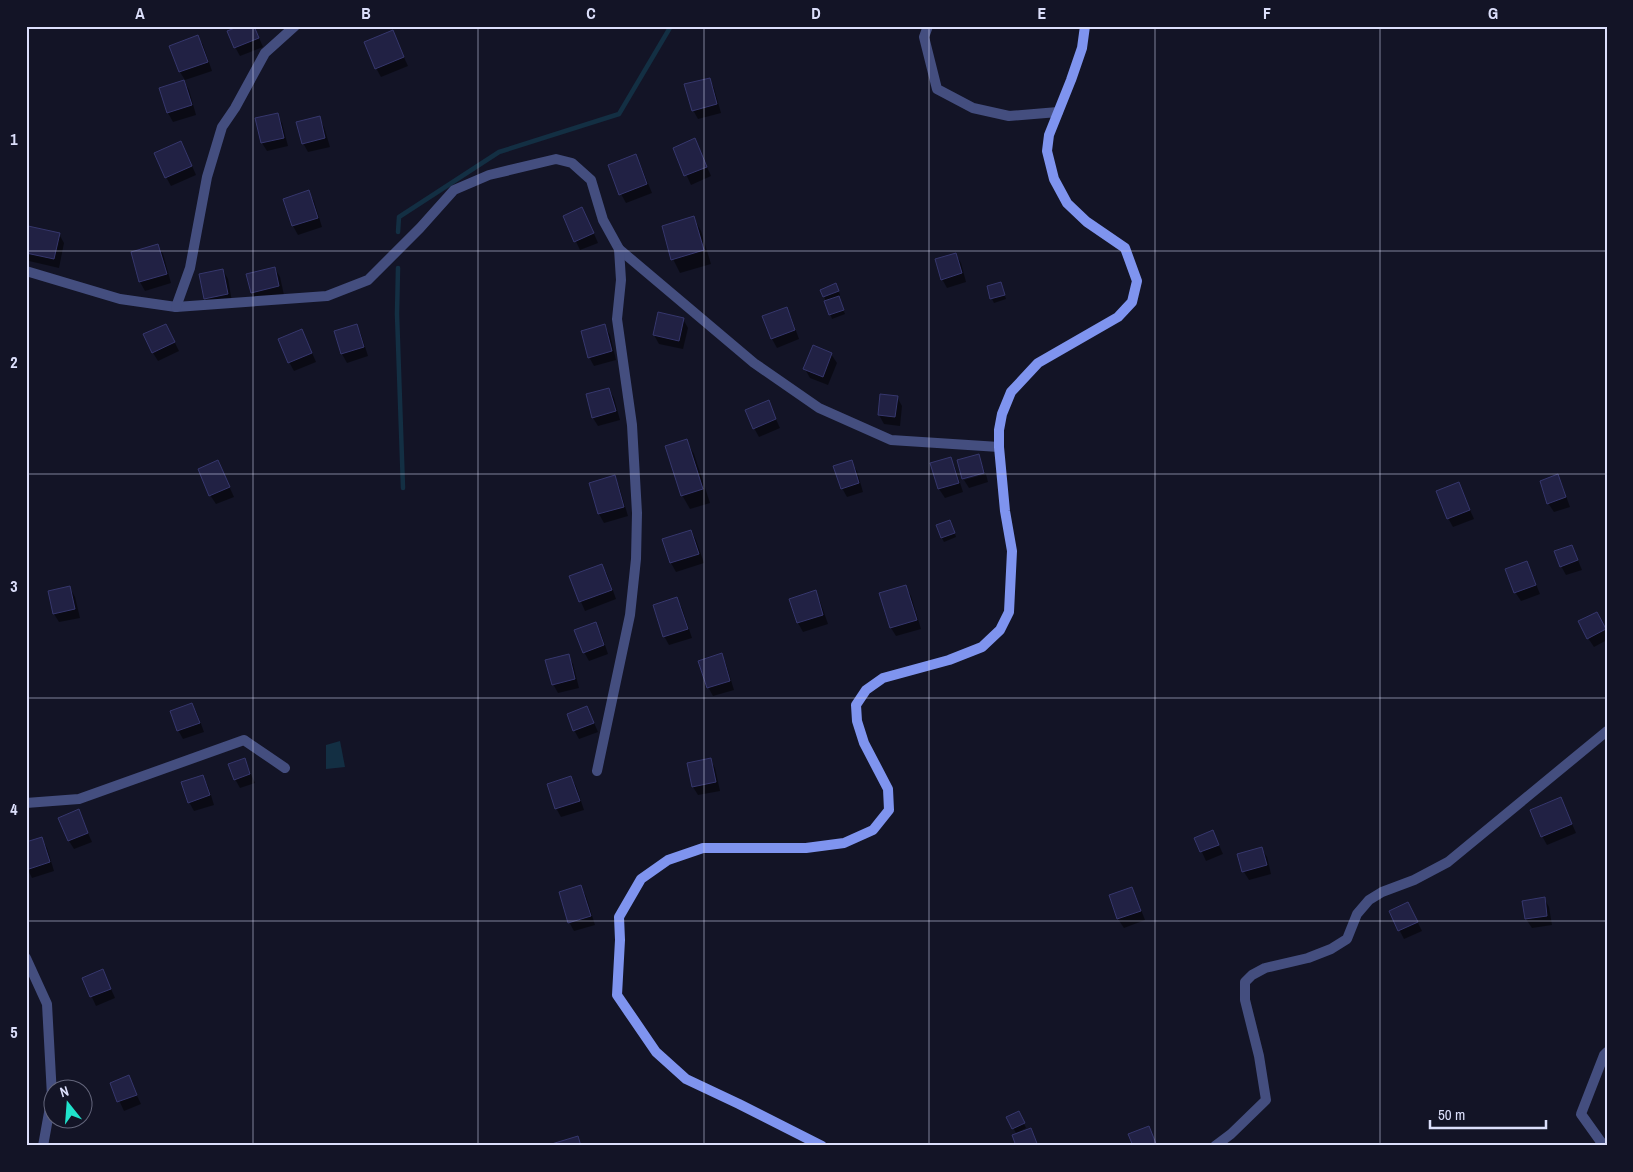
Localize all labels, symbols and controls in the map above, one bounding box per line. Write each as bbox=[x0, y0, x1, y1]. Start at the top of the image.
text: A bbox=[135, 2, 145, 24]
text: B bbox=[361, 2, 371, 24]
text: C bbox=[586, 2, 596, 24]
text: D bbox=[811, 2, 821, 24]
text: E bbox=[1038, 2, 1047, 24]
text: F bbox=[1263, 2, 1271, 24]
text: G bbox=[1488, 2, 1498, 24]
text: 1 bbox=[10, 128, 18, 150]
text: 2 bbox=[10, 351, 18, 373]
text: 3 bbox=[10, 575, 18, 597]
text: 4 bbox=[10, 798, 18, 820]
text: 5 bbox=[10, 1021, 18, 1043]
north arrow bbox=[42, 1080, 92, 1130]
text: N bbox=[58, 1082, 71, 1101]
scale bar bbox=[1430, 1097, 1547, 1129]
text: 50 m bbox=[1438, 1104, 1465, 1125]

